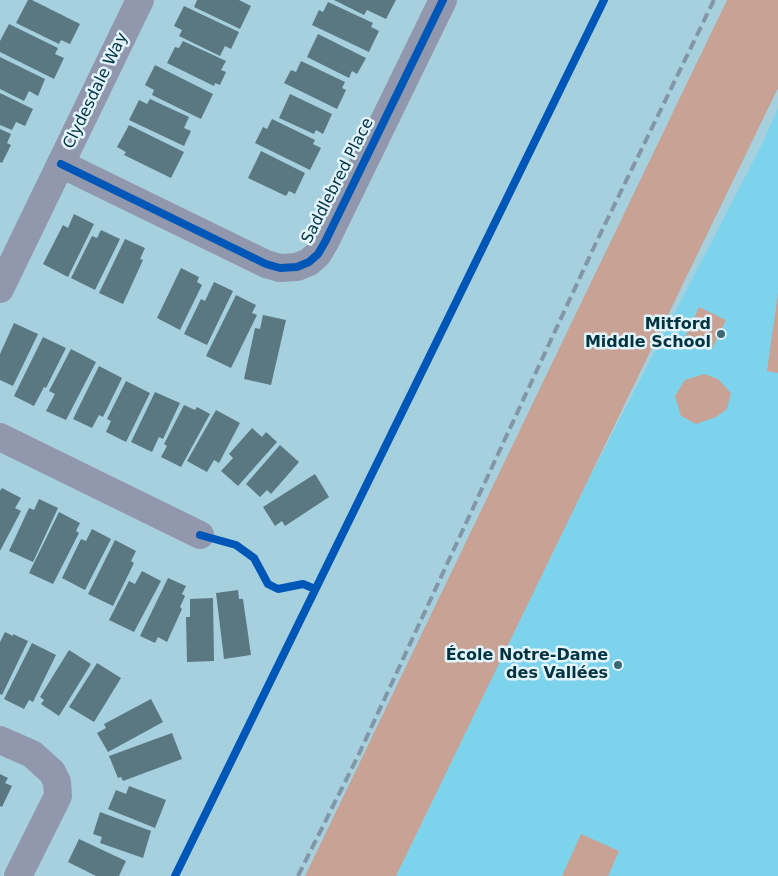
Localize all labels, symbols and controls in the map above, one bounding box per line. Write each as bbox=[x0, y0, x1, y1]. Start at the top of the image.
street label: Clydesdale Way bbox=[60, 30, 132, 152]
street label: Saddlebred Place bbox=[298, 115, 378, 247]
place label: Mitford Middle School bbox=[585, 315, 711, 353]
marker: Mitford Middle School bbox=[715, 328, 727, 340]
place label: École Notre-Dame des Vallées bbox=[446, 646, 608, 684]
marker: École Notre-Dame des Vallées bbox=[612, 659, 624, 671]

